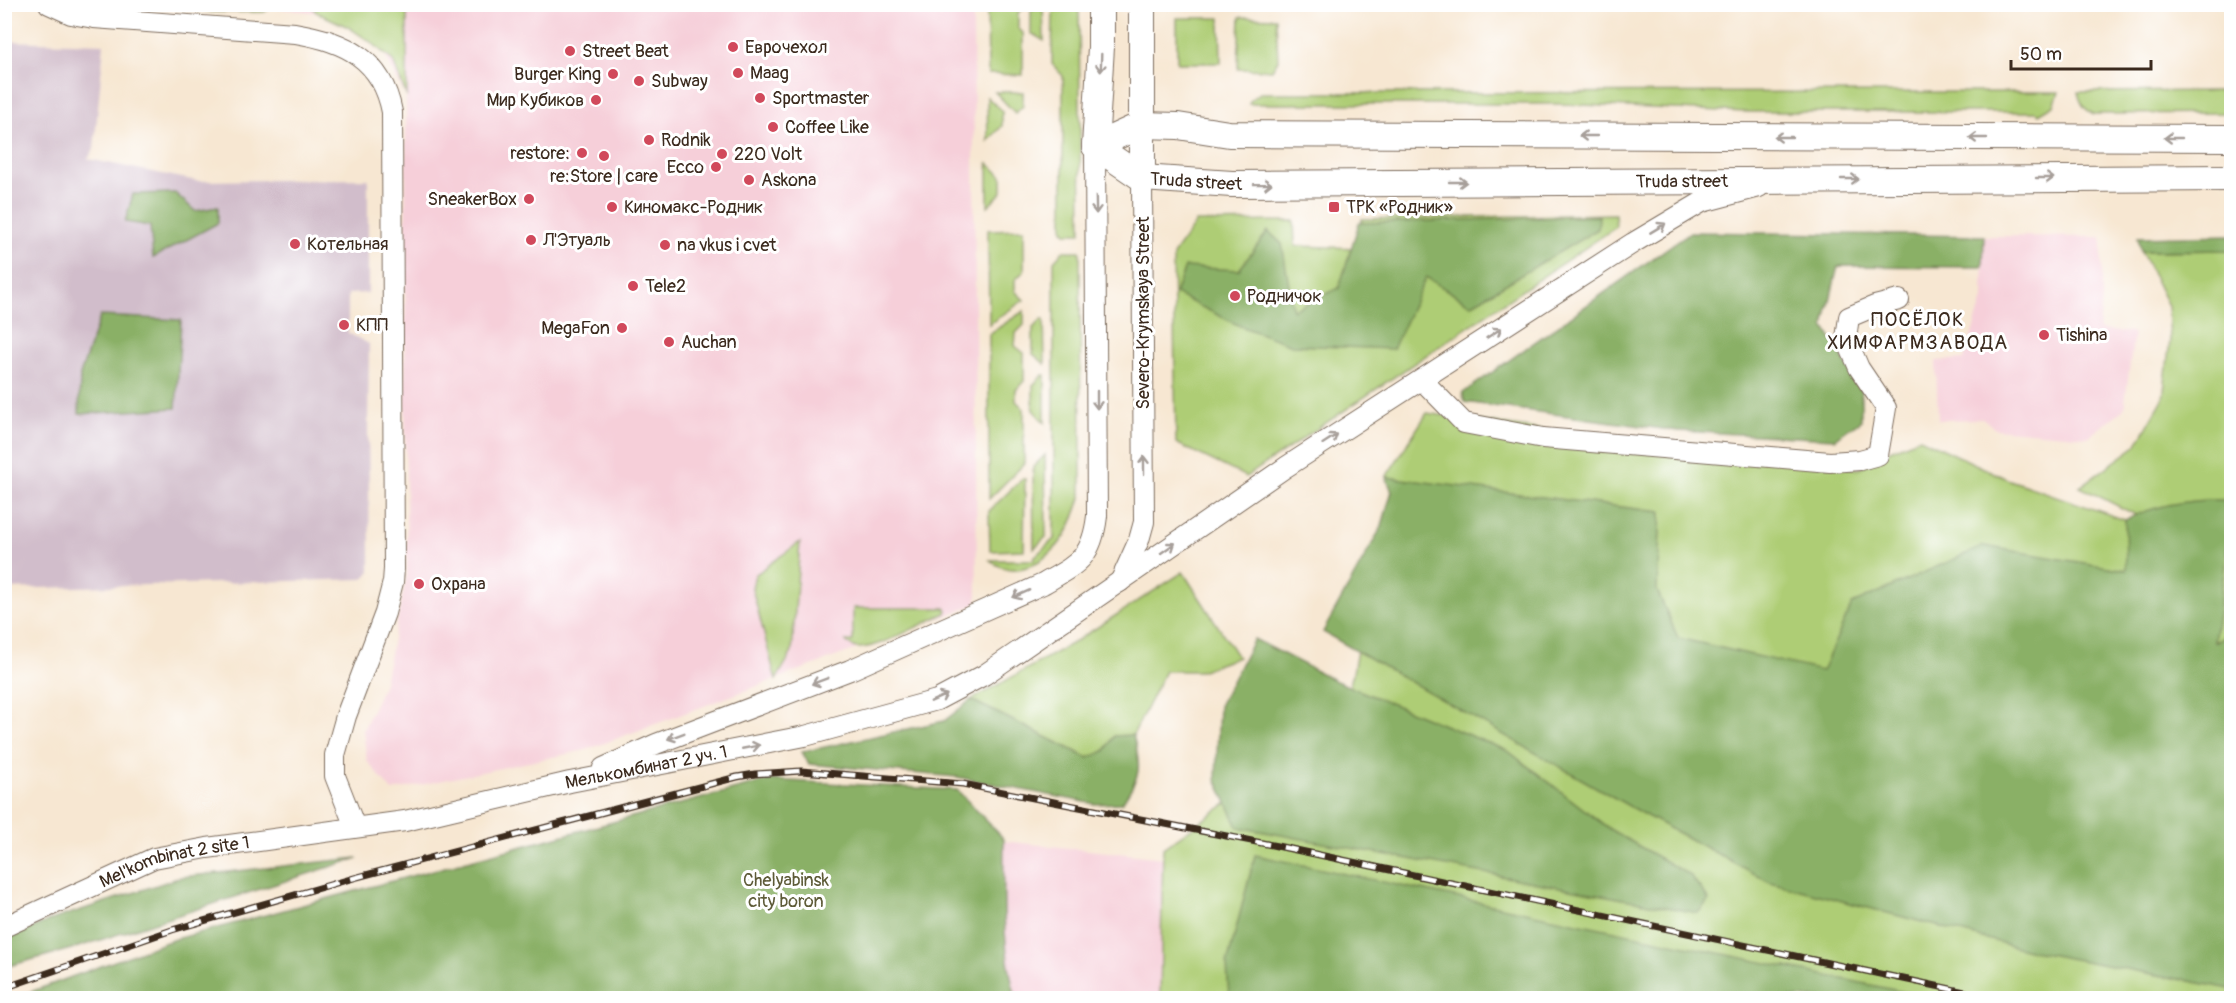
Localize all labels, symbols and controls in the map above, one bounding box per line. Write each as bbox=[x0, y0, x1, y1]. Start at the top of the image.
scale bar bbox=[2011, 33, 2150, 71]
place label: Еврочехол bbox=[745, 36, 827, 59]
place label: Street Beat bbox=[582, 40, 670, 63]
marker: Еврочехол bbox=[726, 40, 740, 54]
text: 50 m bbox=[2020, 43, 2062, 66]
marker: Street Beat bbox=[563, 44, 577, 58]
one-way arrow bbox=[1095, 52, 1106, 72]
place label: Maag bbox=[750, 62, 789, 85]
place label: Burger King bbox=[514, 63, 601, 86]
marker: Maag bbox=[731, 66, 745, 80]
marker: Burger King bbox=[606, 67, 620, 81]
place label: Subway bbox=[651, 70, 708, 93]
marker: Subway bbox=[632, 74, 646, 88]
place label: Sportmaster bbox=[772, 87, 870, 110]
place label: Мир Кубиков bbox=[486, 89, 584, 112]
marker: Sportmaster bbox=[753, 91, 767, 105]
marker: Мир Кубиков bbox=[589, 93, 603, 107]
place label: Coffee Like bbox=[785, 116, 869, 139]
marker: Coffee Like bbox=[766, 120, 780, 134]
place label: Rodnik bbox=[661, 129, 711, 152]
one-way arrow bbox=[1579, 130, 1599, 142]
one-way arrow bbox=[1774, 131, 1794, 143]
one-way arrow bbox=[1969, 132, 1989, 144]
one-way arrow bbox=[2164, 132, 2184, 144]
marker: Rodnik bbox=[642, 133, 656, 147]
place label: restore: bbox=[510, 142, 570, 165]
place label: 220 Volt bbox=[734, 143, 803, 166]
marker: restore: bbox=[575, 146, 589, 160]
marker: 220 Volt bbox=[715, 147, 729, 161]
marker: re:Store | care bbox=[597, 149, 611, 163]
place label: Ecco bbox=[667, 156, 704, 179]
marker: Ecco bbox=[709, 160, 723, 174]
place label: re:Store | care bbox=[550, 165, 658, 188]
street label: Truda street bbox=[1149, 168, 1243, 196]
place label: Askona bbox=[761, 169, 816, 192]
street label: Truda street bbox=[1636, 170, 1729, 194]
marker: Askona bbox=[742, 173, 756, 187]
one-way arrow bbox=[1839, 173, 1859, 185]
one-way arrow bbox=[2034, 173, 2054, 184]
one-way arrow bbox=[1448, 176, 1468, 188]
one-way arrow bbox=[1253, 178, 1273, 190]
place label: SneakerBox bbox=[428, 188, 517, 211]
marker: SneakerBox bbox=[522, 192, 536, 206]
one-way arrow bbox=[1090, 194, 1102, 214]
place label: Киномакс-Родник bbox=[624, 196, 763, 219]
place label: ТРК «Родник» bbox=[1346, 196, 1453, 219]
marker: Киномакс-Родник bbox=[605, 200, 619, 214]
marker: ТРК «Родник» bbox=[1327, 200, 1341, 214]
street label: Severo-Krymskaya Street bbox=[1132, 216, 1155, 410]
one-way arrow bbox=[1649, 222, 1666, 234]
place label: Л'Этуаль bbox=[542, 229, 611, 252]
place label: Котельная bbox=[307, 233, 388, 256]
marker: Л'Этуаль bbox=[524, 233, 538, 247]
place label: na vkus i cvet bbox=[677, 234, 777, 257]
marker: Котельная bbox=[288, 237, 302, 251]
marker: na vkus i cvet bbox=[658, 238, 672, 252]
place label: Tele2 bbox=[645, 275, 686, 298]
marker: Tele2 bbox=[626, 279, 640, 293]
place label: Родничок bbox=[1247, 285, 1321, 308]
marker: Родничок bbox=[1228, 289, 1242, 303]
district label: ПОСЁЛОК ХИМФАРМЗАВОДА bbox=[1827, 307, 2009, 355]
place label: КПП bbox=[356, 314, 388, 337]
place label: MegaFon bbox=[541, 317, 610, 340]
marker: КПП bbox=[337, 318, 351, 332]
marker: MegaFon bbox=[615, 321, 629, 335]
place label: Tishina bbox=[2056, 324, 2107, 347]
one-way arrow bbox=[1485, 327, 1502, 340]
marker: Tishina bbox=[2037, 328, 2051, 342]
place label: Auchan bbox=[681, 331, 737, 354]
marker: Auchan bbox=[662, 335, 676, 349]
one-way arrow bbox=[1091, 389, 1103, 409]
one-way arrow bbox=[1321, 433, 1338, 445]
one-way arrow bbox=[1138, 455, 1150, 475]
one-way arrow bbox=[1160, 542, 1176, 554]
place label: Охрана bbox=[431, 573, 486, 596]
marker: Охрана bbox=[412, 577, 426, 591]
one-way arrow bbox=[1013, 589, 1031, 600]
one-way arrow bbox=[811, 677, 830, 688]
one-way arrow bbox=[930, 691, 948, 703]
one-way arrow bbox=[667, 732, 686, 743]
street label: Мелькомбинат 2 уч. 1 bbox=[563, 740, 729, 795]
one-way arrow bbox=[741, 741, 760, 752]
street label: Mel'kombinat 2 site 1 bbox=[96, 831, 251, 894]
park label: Chelyabinsk city boron bbox=[743, 869, 829, 913]

